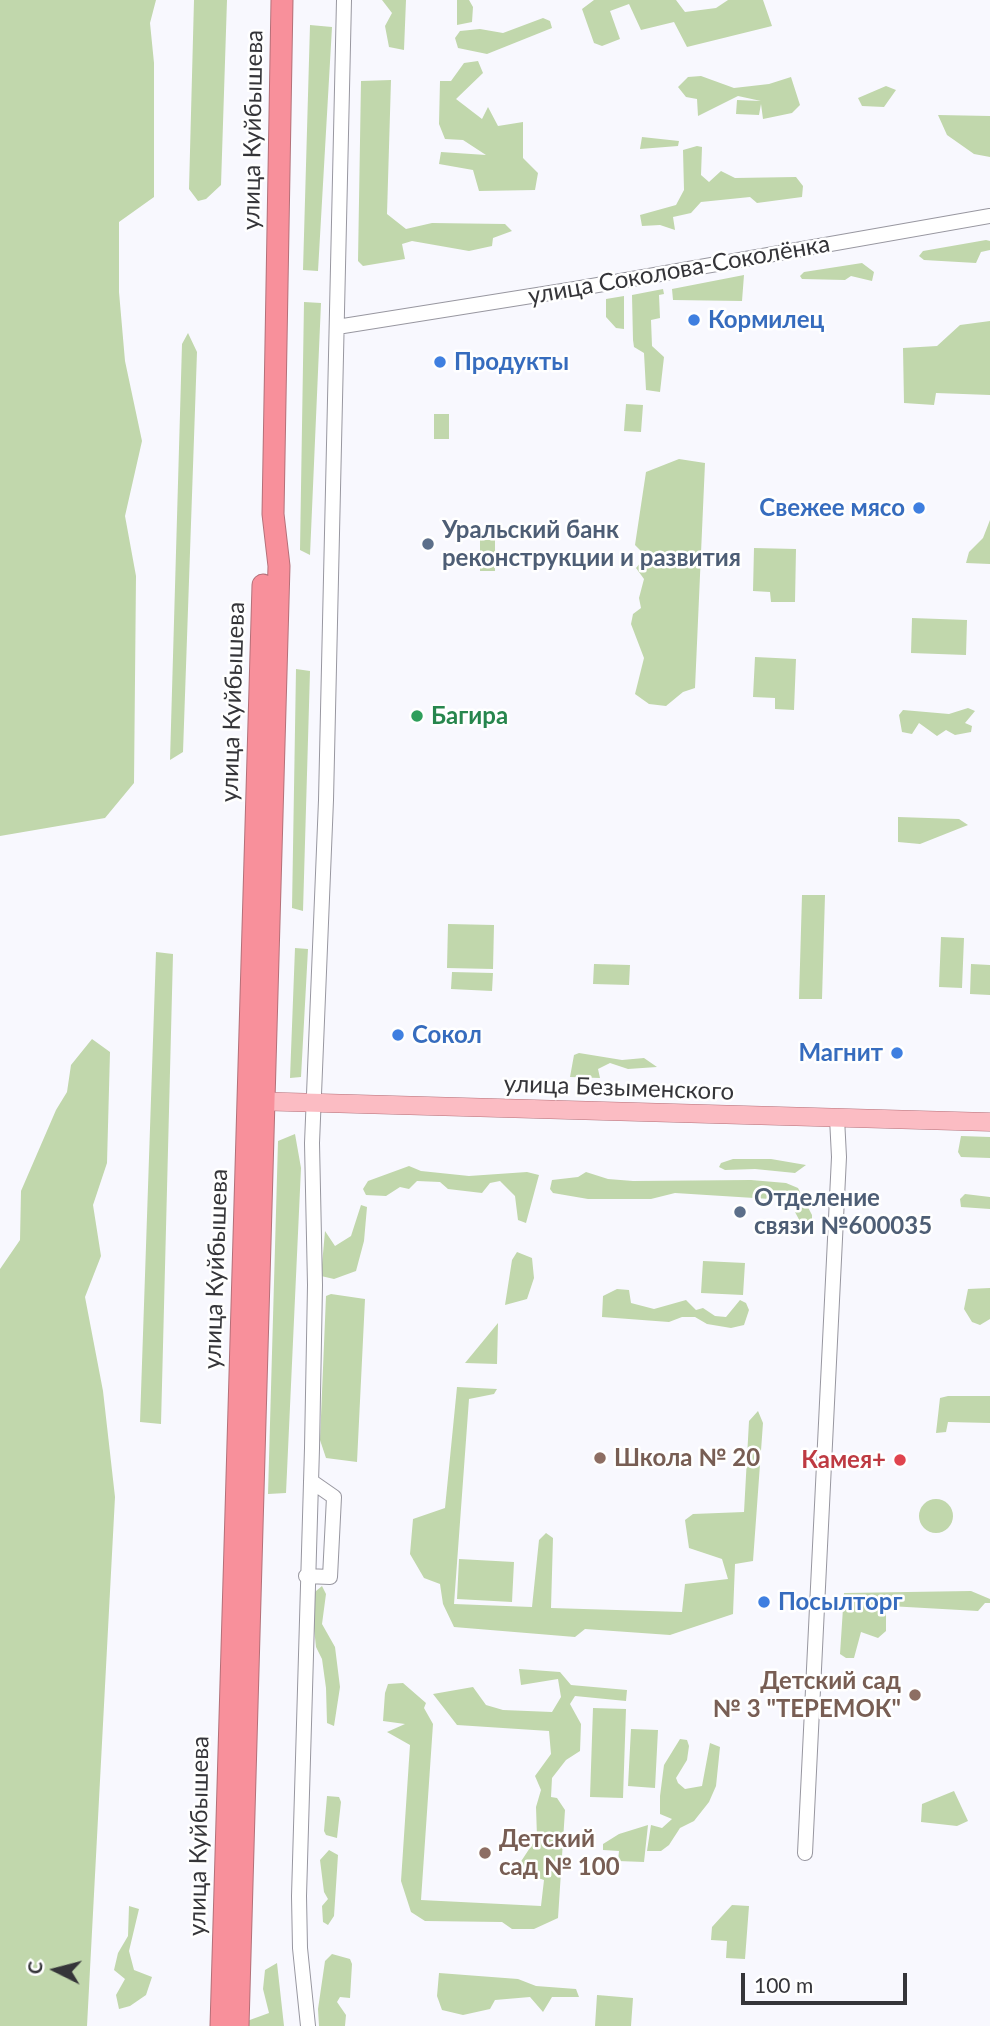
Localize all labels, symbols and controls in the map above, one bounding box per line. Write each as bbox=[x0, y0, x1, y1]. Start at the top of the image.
street label: улица Куйбышева bbox=[237, 30, 269, 230]
street label: улица Соколова-Соколёнка bbox=[526, 229, 832, 311]
place label: Кормилец bbox=[708, 306, 824, 334]
marker: Кормилец bbox=[686, 312, 702, 328]
place label: Продукты bbox=[454, 348, 569, 376]
marker: Продукты bbox=[432, 354, 448, 370]
place label: Свежее мясо bbox=[759, 494, 905, 522]
marker: Свежее мясо bbox=[911, 500, 927, 516]
place label: Уральский банк реконструкции и развития bbox=[442, 516, 741, 572]
marker: Уральский банк реконструкции и развития bbox=[420, 536, 436, 552]
street label: улица Куйбышева bbox=[215, 601, 251, 803]
place label: Багира bbox=[431, 702, 508, 730]
marker: Багира bbox=[409, 708, 425, 724]
place label: Сокол bbox=[412, 1021, 482, 1049]
marker: Сокол bbox=[390, 1027, 406, 1043]
place label: Магнит bbox=[798, 1039, 883, 1067]
marker: Магнит bbox=[889, 1045, 905, 1061]
street label: улица Безыменского bbox=[503, 1070, 735, 1106]
street label: улица Куйбышева bbox=[198, 1168, 234, 1370]
place label: Отделение связи №600035 bbox=[754, 1184, 932, 1240]
marker: Отделение связи №600035 bbox=[732, 1204, 748, 1220]
place label: Школа № 20 bbox=[614, 1444, 760, 1472]
place label: Камея+ bbox=[801, 1446, 886, 1474]
marker: Школа № 20 bbox=[592, 1450, 608, 1466]
marker: Камея+ bbox=[892, 1452, 908, 1468]
place label: Посылторг bbox=[778, 1588, 902, 1616]
marker: Посылторг bbox=[756, 1594, 772, 1610]
place label: Детский сад № 3 "ТЕРЕМОК" bbox=[713, 1667, 901, 1723]
marker: Детский сад № 3 "ТЕРЕМОК" bbox=[907, 1687, 923, 1703]
street label: улица Куйбышева bbox=[183, 1736, 215, 1936]
place label: Детский сад № 100 bbox=[499, 1825, 620, 1881]
marker: Детский сад № 100 bbox=[477, 1845, 493, 1861]
north arrow bbox=[21, 1935, 91, 2005]
text: С bbox=[23, 1960, 47, 1975]
scale bar bbox=[745, 1960, 911, 2004]
text: 100 m bbox=[754, 1972, 813, 1997]

